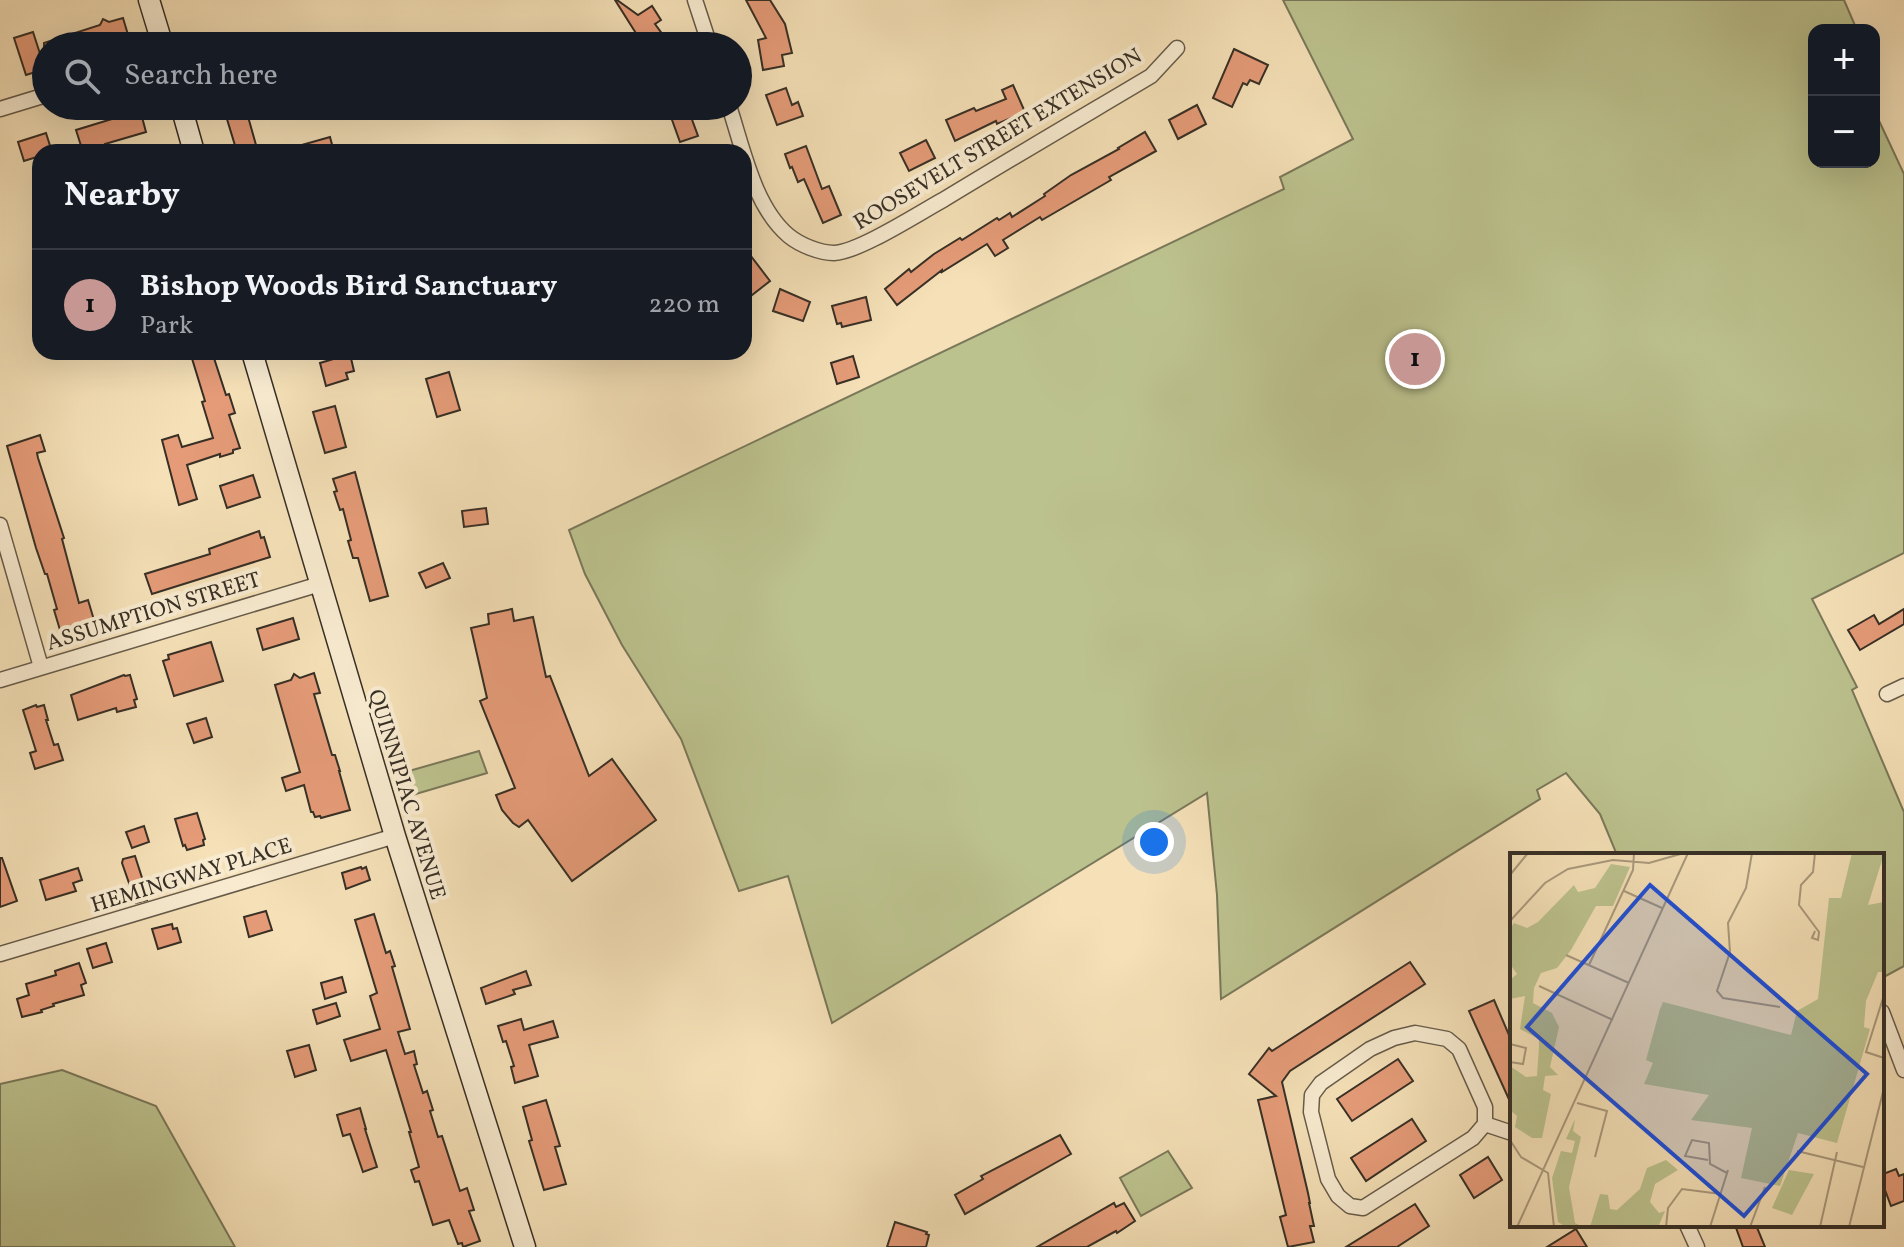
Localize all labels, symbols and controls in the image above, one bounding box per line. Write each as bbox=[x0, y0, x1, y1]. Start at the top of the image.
map controls bbox=[1808, 24, 1880, 168]
button: + bbox=[1808, 24, 1880, 96]
search box bbox=[32, 32, 752, 120]
street label: ROOSEVELT STREET EXTENSION bbox=[848, 42, 1148, 239]
icon: search bbox=[60, 54, 104, 98]
text: Search here bbox=[124, 55, 278, 97]
button: − bbox=[1808, 96, 1880, 168]
text: Nearby bbox=[64, 173, 180, 220]
text: Bishop Woods Bird Sanctuary bbox=[140, 266, 557, 308]
text: 1 bbox=[85, 287, 95, 323]
text: 220 m bbox=[648, 287, 720, 323]
text: Park bbox=[140, 308, 193, 344]
pin: 1 bbox=[1389, 329, 1441, 389]
street label: ASSUMPTION STREET bbox=[43, 565, 265, 660]
street label: QUINNIPIAC AVENUE bbox=[359, 686, 452, 904]
your location bbox=[1134, 822, 1174, 862]
street label: HEMINGWAY PLACE bbox=[87, 831, 296, 922]
inset map bbox=[1510, 853, 1884, 1227]

